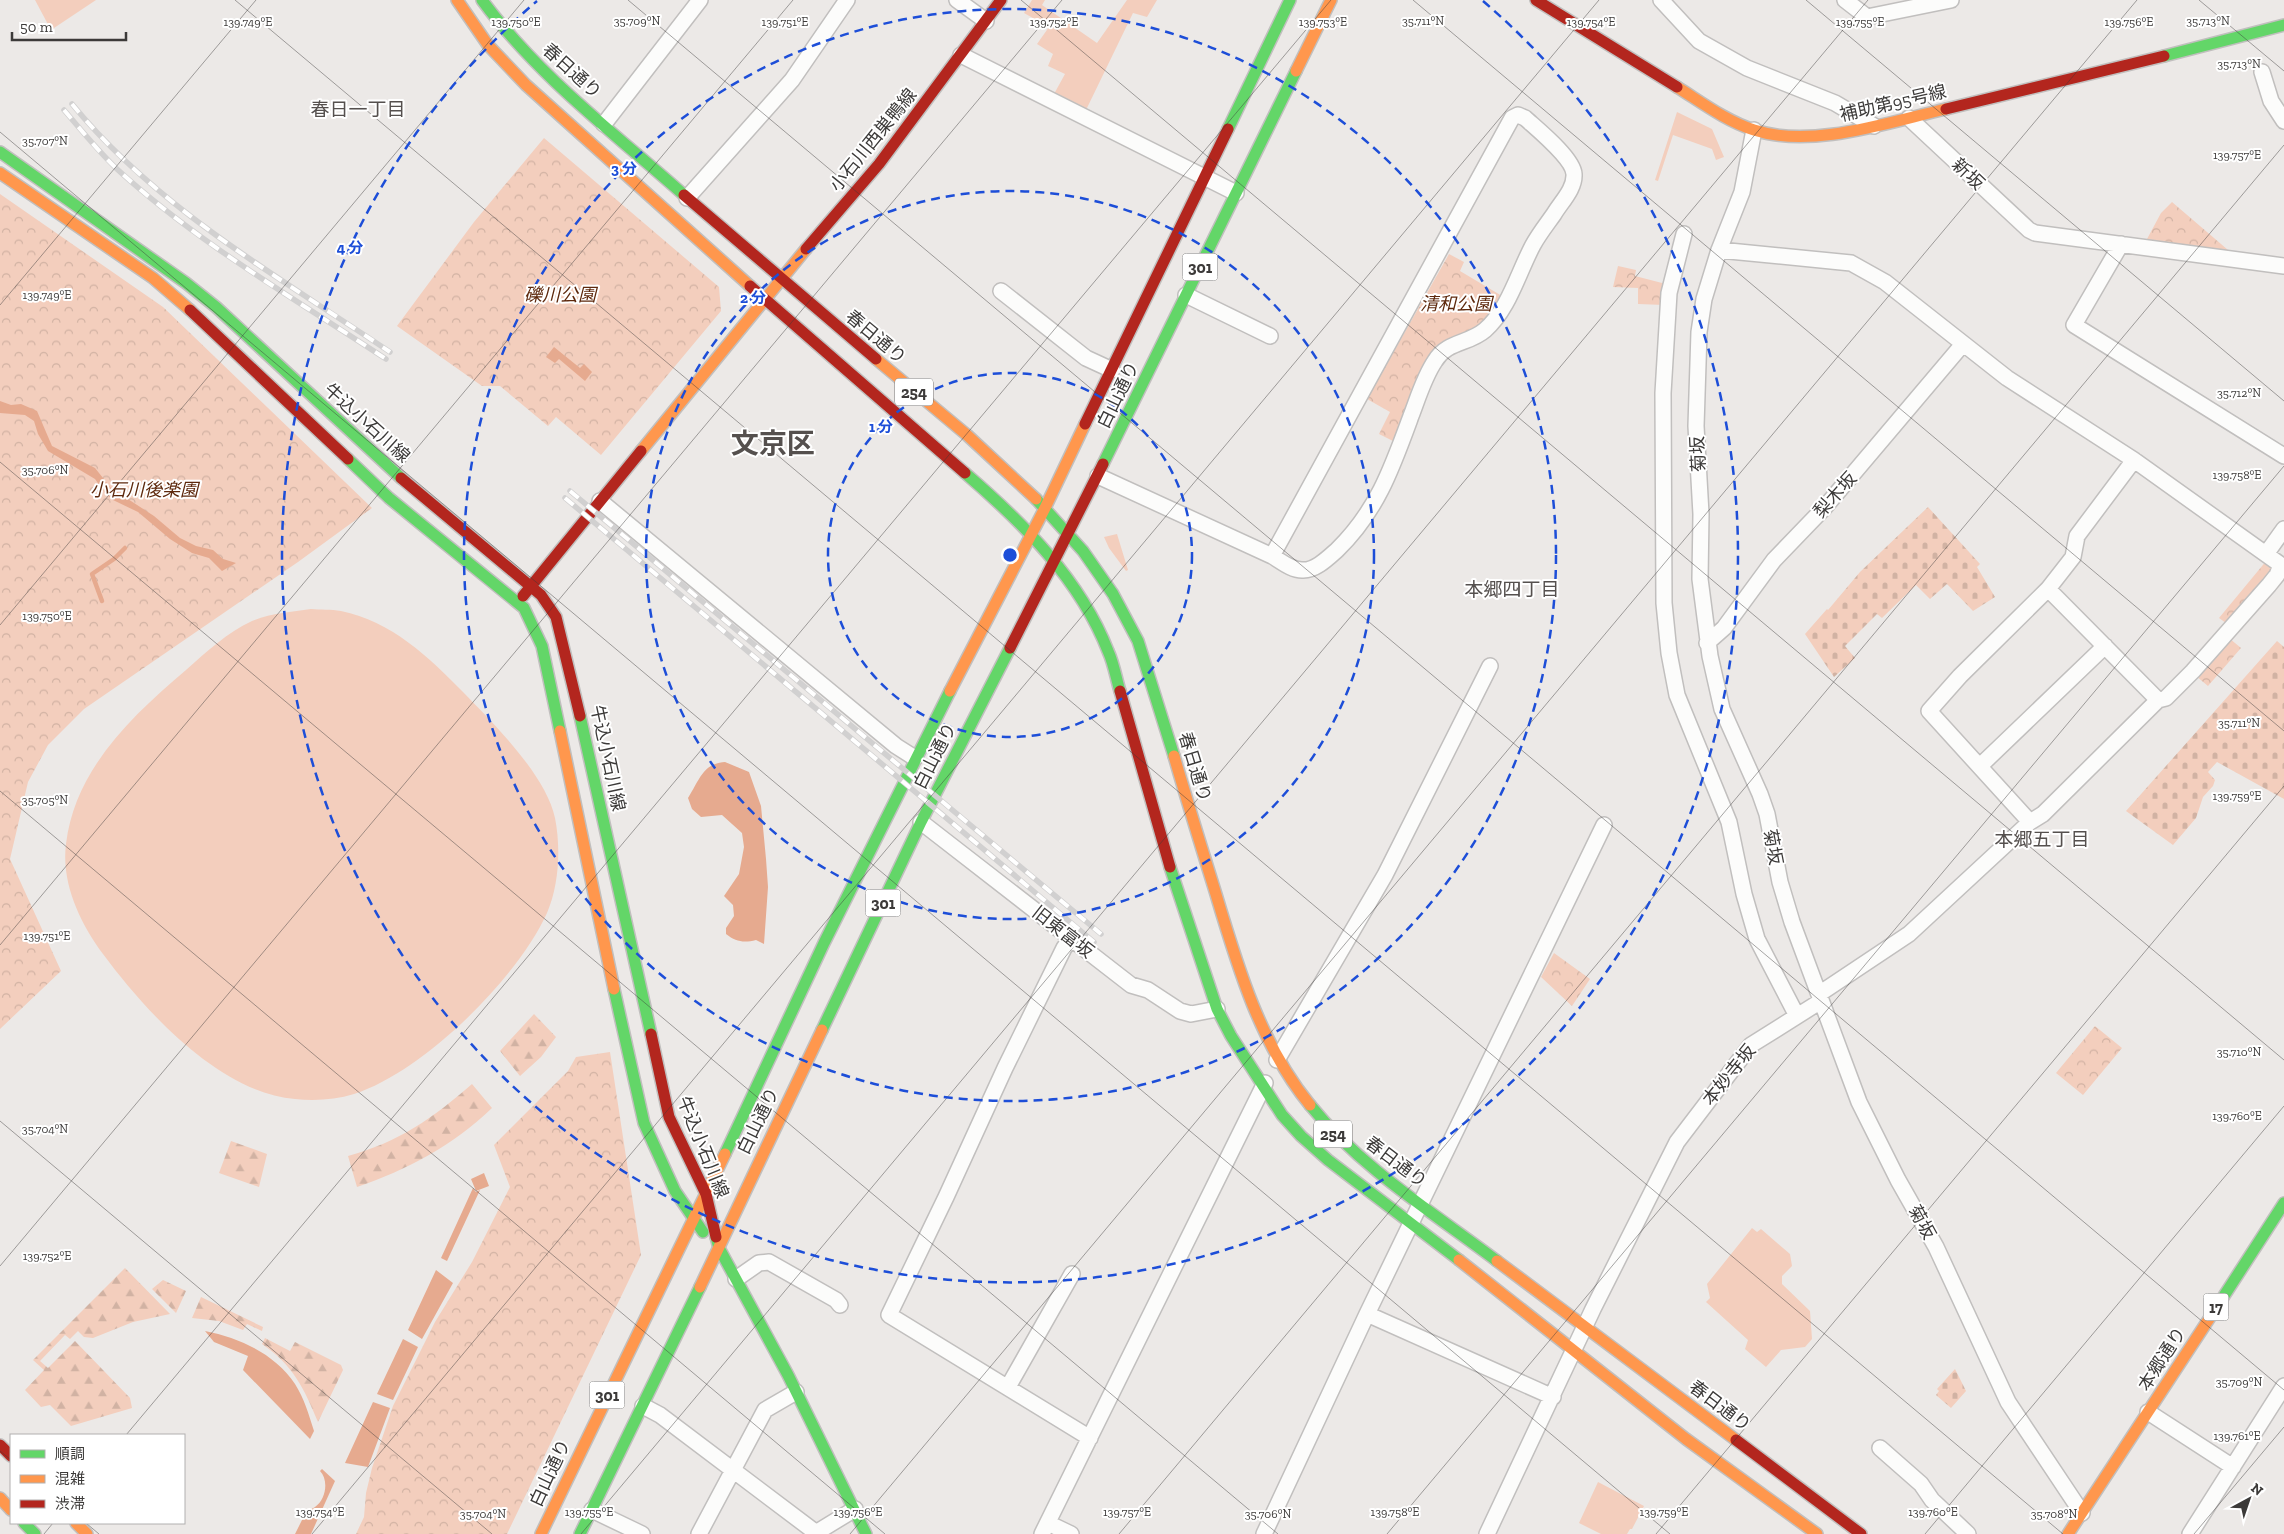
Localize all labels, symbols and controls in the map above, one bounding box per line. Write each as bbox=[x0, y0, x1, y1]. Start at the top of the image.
scale bar bbox=[12, 10, 126, 42]
text: 35.709°N bbox=[614, 14, 660, 28]
text: 35.711°N bbox=[1402, 14, 1444, 28]
text: 35.713°N bbox=[2186, 14, 2230, 28]
text: 139.749°E bbox=[224, 15, 272, 29]
text: 139.750°E bbox=[491, 15, 541, 29]
text: 139.751°E bbox=[762, 15, 808, 29]
text: 139.752°E bbox=[1030, 15, 1078, 29]
text: 139.753°E bbox=[1299, 15, 1347, 29]
text: 139.754°E bbox=[1567, 15, 1615, 29]
text: 139.755°E bbox=[1836, 15, 1884, 29]
text: 139.756°E bbox=[2105, 15, 2153, 29]
text: 50 m bbox=[20, 18, 53, 36]
street label: 春日通り bbox=[538, 39, 606, 103]
text: 35.713°N bbox=[2217, 57, 2261, 71]
street label: 補助第95号線 bbox=[1838, 80, 1948, 126]
street label: 小石川西巣鴨線 bbox=[825, 84, 921, 196]
district label: 春日一丁目 bbox=[310, 98, 406, 121]
text: 35.707°N bbox=[22, 134, 68, 148]
text: 139.757°E bbox=[2213, 148, 2261, 162]
street label: 新坂 bbox=[1947, 154, 1989, 194]
text: 3 分 bbox=[611, 160, 637, 178]
text: 4 分 bbox=[337, 239, 363, 257]
road number: 301 bbox=[1182, 253, 1218, 280]
park label: 礫川公園 bbox=[524, 284, 599, 306]
text: 139.749°E bbox=[23, 288, 71, 302]
text: 2 分 bbox=[740, 289, 766, 307]
park label: 清和公園 bbox=[1420, 293, 1495, 315]
street label: 春日通り bbox=[841, 305, 911, 369]
street label: 白山通り bbox=[1092, 358, 1144, 432]
road number: 254 bbox=[895, 378, 933, 406]
street label: 牛込小石川線 bbox=[320, 379, 414, 467]
text: 35.712°N bbox=[2217, 386, 2261, 400]
text: 1 分 bbox=[869, 418, 893, 436]
district label: 文京区 bbox=[731, 427, 815, 460]
street label: 菊坂 bbox=[1686, 435, 1710, 473]
text: 35.706°N bbox=[22, 463, 68, 477]
street label: 梨木坂 bbox=[1809, 468, 1861, 522]
text: 139.758°E bbox=[2213, 468, 2261, 482]
park label: 小石川後楽園 bbox=[90, 479, 201, 501]
centre of rings bbox=[1001, 546, 1019, 564]
district label: 本郷四丁目 bbox=[1464, 578, 1560, 601]
text: 139.750°E bbox=[22, 609, 72, 623]
street label: 牛込小石川線 bbox=[586, 703, 630, 813]
text: 35.711°N bbox=[2218, 716, 2260, 730]
street label: 白山通り bbox=[909, 719, 961, 793]
street label: 春日通り bbox=[1174, 729, 1216, 805]
text: 139.759°E bbox=[2213, 789, 2261, 803]
text: 35.705°N bbox=[22, 793, 68, 807]
street label: 菊坂 bbox=[1759, 827, 1787, 867]
district label: 本郷五丁目 bbox=[1994, 828, 2090, 851]
road number: 301 bbox=[866, 890, 900, 916]
street label: 旧東富坂 bbox=[1028, 901, 1098, 963]
text: 139.751°E bbox=[24, 929, 70, 943]
street label: 本妙寺坂 bbox=[1698, 1040, 1760, 1110]
text: 35.710°N bbox=[2217, 1045, 2262, 1059]
street label: 白山通り bbox=[732, 1084, 784, 1158]
street label: 牛込小石川線 bbox=[673, 1093, 733, 1201]
text: 139.760°E bbox=[2212, 1109, 2262, 1123]
road number: 254 bbox=[1314, 1120, 1352, 1148]
text: 35.704°N bbox=[22, 1122, 68, 1136]
street label: 春日通り bbox=[1361, 1132, 1431, 1192]
street label: 菊坂 bbox=[1904, 1201, 1940, 1243]
text: 139.752°E bbox=[23, 1249, 71, 1263]
road number: 17 bbox=[2204, 1294, 2228, 1320]
street label: 本郷通り bbox=[2133, 1323, 2191, 1395]
text: 35.709°N bbox=[2216, 1375, 2262, 1389]
street label: 春日通り bbox=[1685, 1376, 1755, 1436]
road number: 301 bbox=[590, 1382, 624, 1408]
text: 139.761°E bbox=[2213, 1429, 2261, 1443]
legend bbox=[10, 1434, 185, 1524]
street label: 白山通り bbox=[525, 1436, 575, 1510]
text: 順調 bbox=[55, 1445, 85, 1463]
text: 混雑 bbox=[55, 1470, 85, 1488]
north arrow bbox=[2224, 1474, 2274, 1524]
text: N bbox=[2247, 1479, 2267, 1500]
text: 渋滞 bbox=[55, 1495, 85, 1513]
text: 139.754°E bbox=[296, 1505, 344, 1519]
text: 139.755°E bbox=[565, 1505, 613, 1519]
text: 139.756°E bbox=[834, 1505, 882, 1519]
text: 139.757°E bbox=[1103, 1505, 1151, 1519]
text: 139.758°E bbox=[1371, 1505, 1419, 1519]
text: 139.759°E bbox=[1640, 1505, 1688, 1519]
text: 139.760°E bbox=[1908, 1505, 1958, 1519]
text: 35.704°N bbox=[460, 1507, 506, 1521]
text: 35.706°N bbox=[1245, 1507, 1291, 1521]
text: 35.708°N bbox=[2031, 1507, 2077, 1521]

